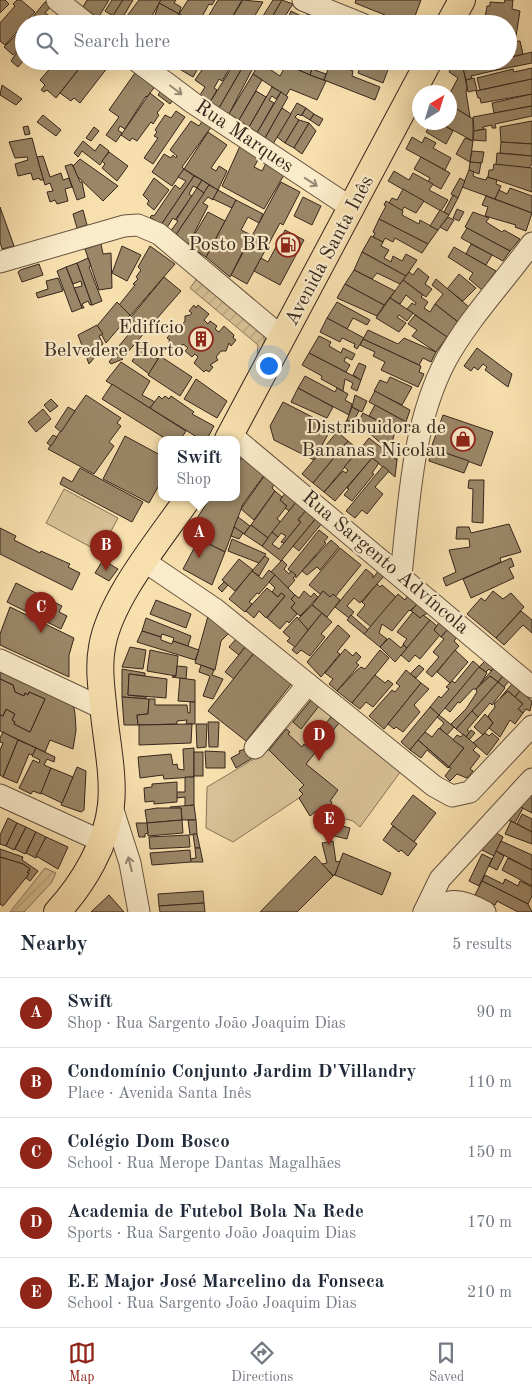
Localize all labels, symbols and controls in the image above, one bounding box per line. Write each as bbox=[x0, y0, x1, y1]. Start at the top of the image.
search box bbox=[15, 15, 517, 70]
icon: search bbox=[33, 29, 61, 57]
text: Search here bbox=[73, 33, 170, 52]
one-way arrow bbox=[169, 85, 182, 96]
north arrow bbox=[412, 85, 457, 130]
street label: Rua Marques bbox=[191, 97, 297, 177]
street label: Avenida Santa Inês bbox=[282, 173, 378, 329]
one-way arrow bbox=[303, 177, 317, 187]
fuel station icon: Posto BR bbox=[275, 232, 301, 258]
place label: Posto BR bbox=[188, 235, 270, 255]
place label: Edifício Belvedere Horto bbox=[43, 318, 184, 361]
building icon: Edifício Belvedere Horto bbox=[188, 326, 214, 352]
your location bbox=[256, 353, 282, 379]
place label: Distribuidora de Bananas Nicolau bbox=[301, 418, 446, 461]
shop icon: Distribuidora de Bananas Nicolau bbox=[450, 426, 476, 452]
popup bbox=[158, 436, 240, 501]
text: Swift bbox=[176, 449, 222, 468]
text: Shop bbox=[176, 472, 211, 488]
street label: Rua Sargento Advíncola bbox=[298, 488, 472, 638]
pin: A bbox=[183, 517, 215, 558]
pin: B bbox=[90, 530, 122, 571]
pin: C bbox=[25, 592, 57, 633]
pin: D bbox=[303, 720, 335, 761]
pin: E bbox=[313, 804, 345, 845]
one-way arrow bbox=[125, 857, 135, 873]
text: Nearby bbox=[20, 934, 88, 955]
text: 5 results bbox=[452, 937, 512, 953]
text: Swift bbox=[67, 993, 113, 1012]
text: A bbox=[30, 1005, 42, 1021]
text: 90 m bbox=[476, 1005, 512, 1021]
text: Shop · Rua Sargento João Joaquim Dias bbox=[67, 1016, 346, 1032]
text: Condomínio Conjunto Jardim D'Villandry bbox=[67, 1063, 416, 1082]
text: B bbox=[30, 1075, 42, 1091]
text: 110 m bbox=[467, 1075, 512, 1091]
text: Place · Avenida Santa Inês bbox=[67, 1086, 252, 1102]
text: Colégio Dom Bosco bbox=[67, 1133, 230, 1152]
text: C bbox=[31, 1145, 41, 1161]
text: 150 m bbox=[467, 1145, 512, 1161]
text: School · Rua Merope Dantas Magalhães bbox=[67, 1156, 341, 1172]
text: Academia de Futebol Bola Na Rede bbox=[67, 1203, 364, 1222]
text: D bbox=[30, 1215, 42, 1231]
text: 170 m bbox=[467, 1215, 512, 1231]
text: Sports · Rua Sargento João Joaquim Dias bbox=[67, 1226, 356, 1242]
text: E.E Major José Marcelino da Fonseca bbox=[67, 1273, 384, 1292]
text: E bbox=[30, 1285, 42, 1301]
text: 210 m bbox=[467, 1285, 512, 1301]
text: School · Rua Sargento João Joaquim Dias bbox=[67, 1296, 357, 1312]
tab: Map bbox=[68, 1339, 96, 1386]
tab: Directions bbox=[231, 1339, 293, 1386]
tab: Saved bbox=[429, 1339, 464, 1386]

